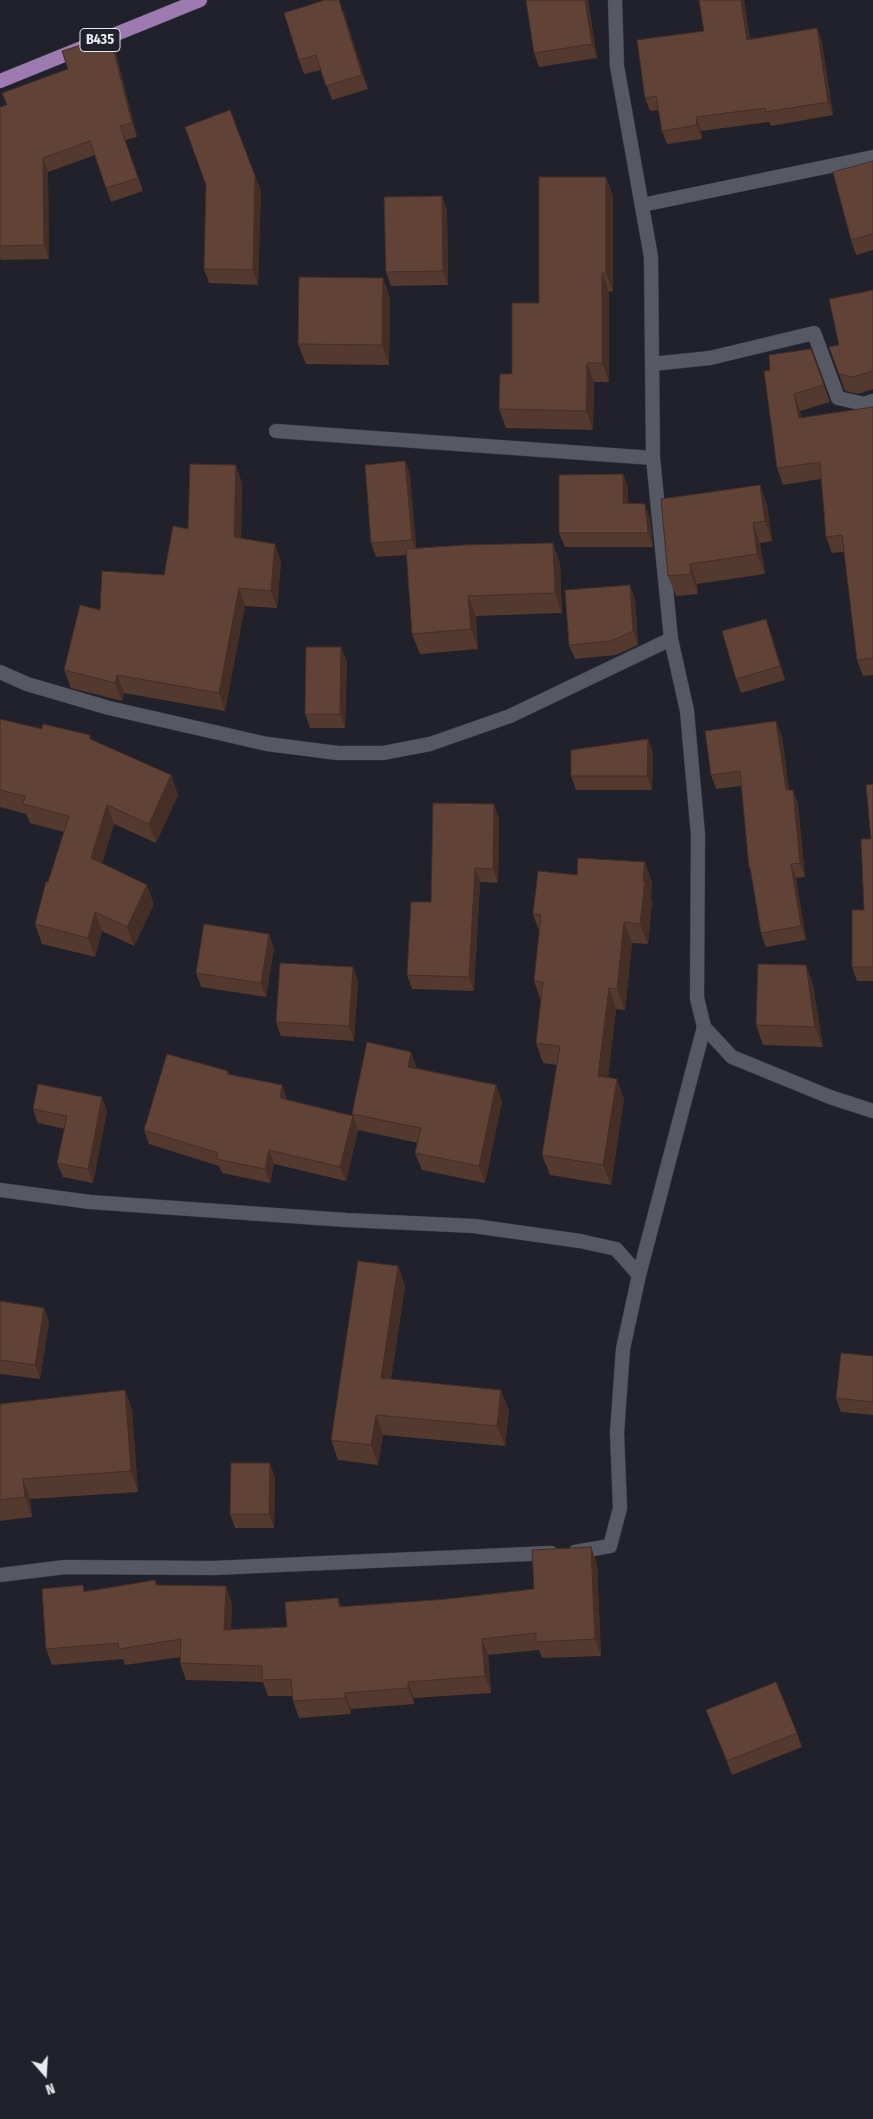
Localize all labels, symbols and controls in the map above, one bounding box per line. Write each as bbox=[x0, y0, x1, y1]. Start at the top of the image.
road number: B435 bbox=[80, 28, 120, 52]
north arrow bbox=[20, 2049, 70, 2099]
text: N bbox=[43, 2079, 57, 2098]

